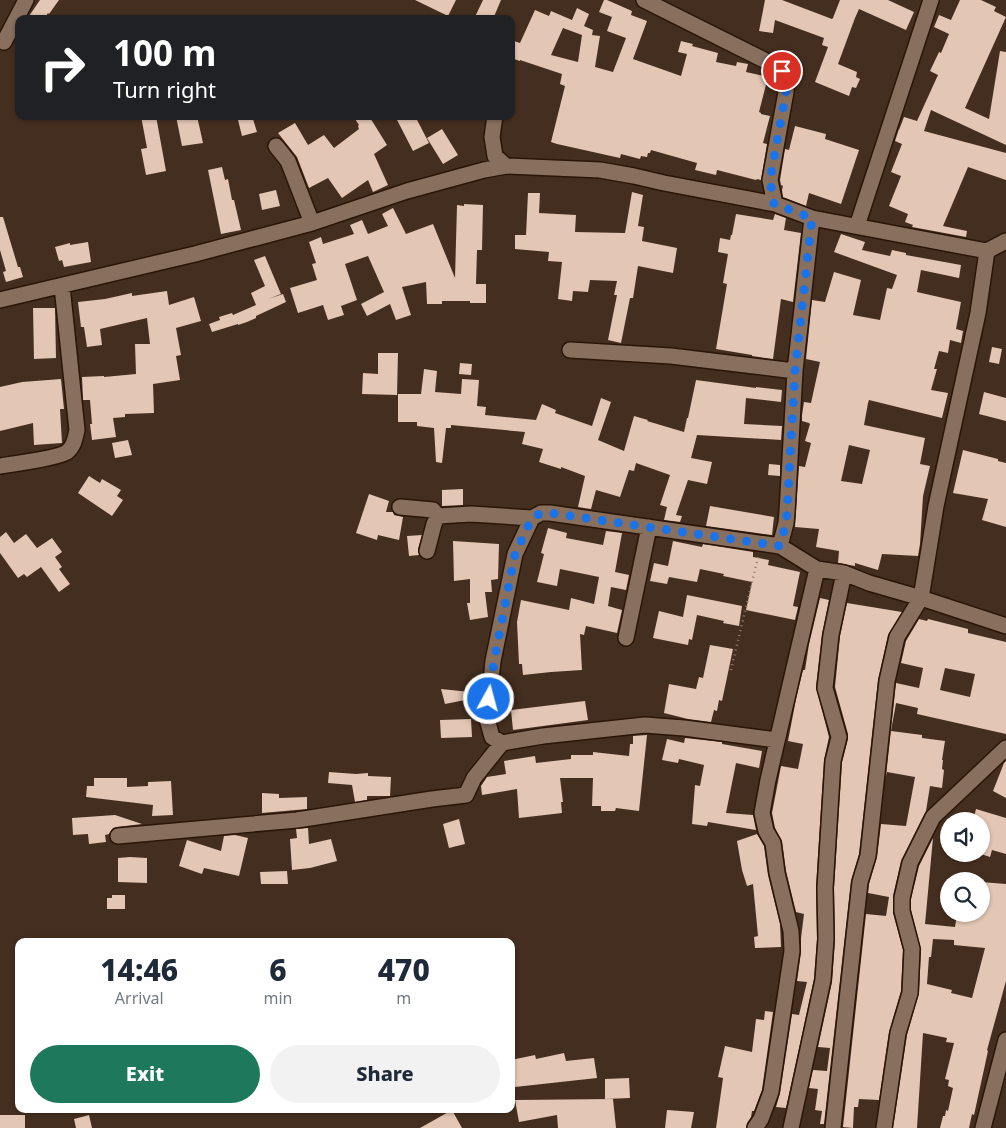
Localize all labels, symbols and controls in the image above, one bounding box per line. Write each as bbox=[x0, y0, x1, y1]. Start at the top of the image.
text: 100 m bbox=[113, 29, 216, 76]
icon: right bbox=[30, 35, 95, 100]
pin bbox=[761, 50, 803, 92]
icon: arrive bbox=[768, 57, 796, 85]
text: Turn right bbox=[113, 74, 216, 104]
position arrow bbox=[462, 672, 514, 724]
map controls bbox=[940, 812, 990, 922]
button: sound bbox=[940, 812, 990, 862]
button: search bbox=[940, 872, 990, 922]
text: 14:46 bbox=[100, 949, 178, 990]
text: 6 bbox=[269, 949, 287, 990]
text: 470 bbox=[378, 949, 430, 990]
text: Arrival bbox=[115, 987, 164, 1009]
text: min bbox=[263, 987, 292, 1009]
text: m bbox=[396, 987, 411, 1009]
button: Exit bbox=[30, 1045, 260, 1103]
button: Share bbox=[270, 1045, 500, 1103]

